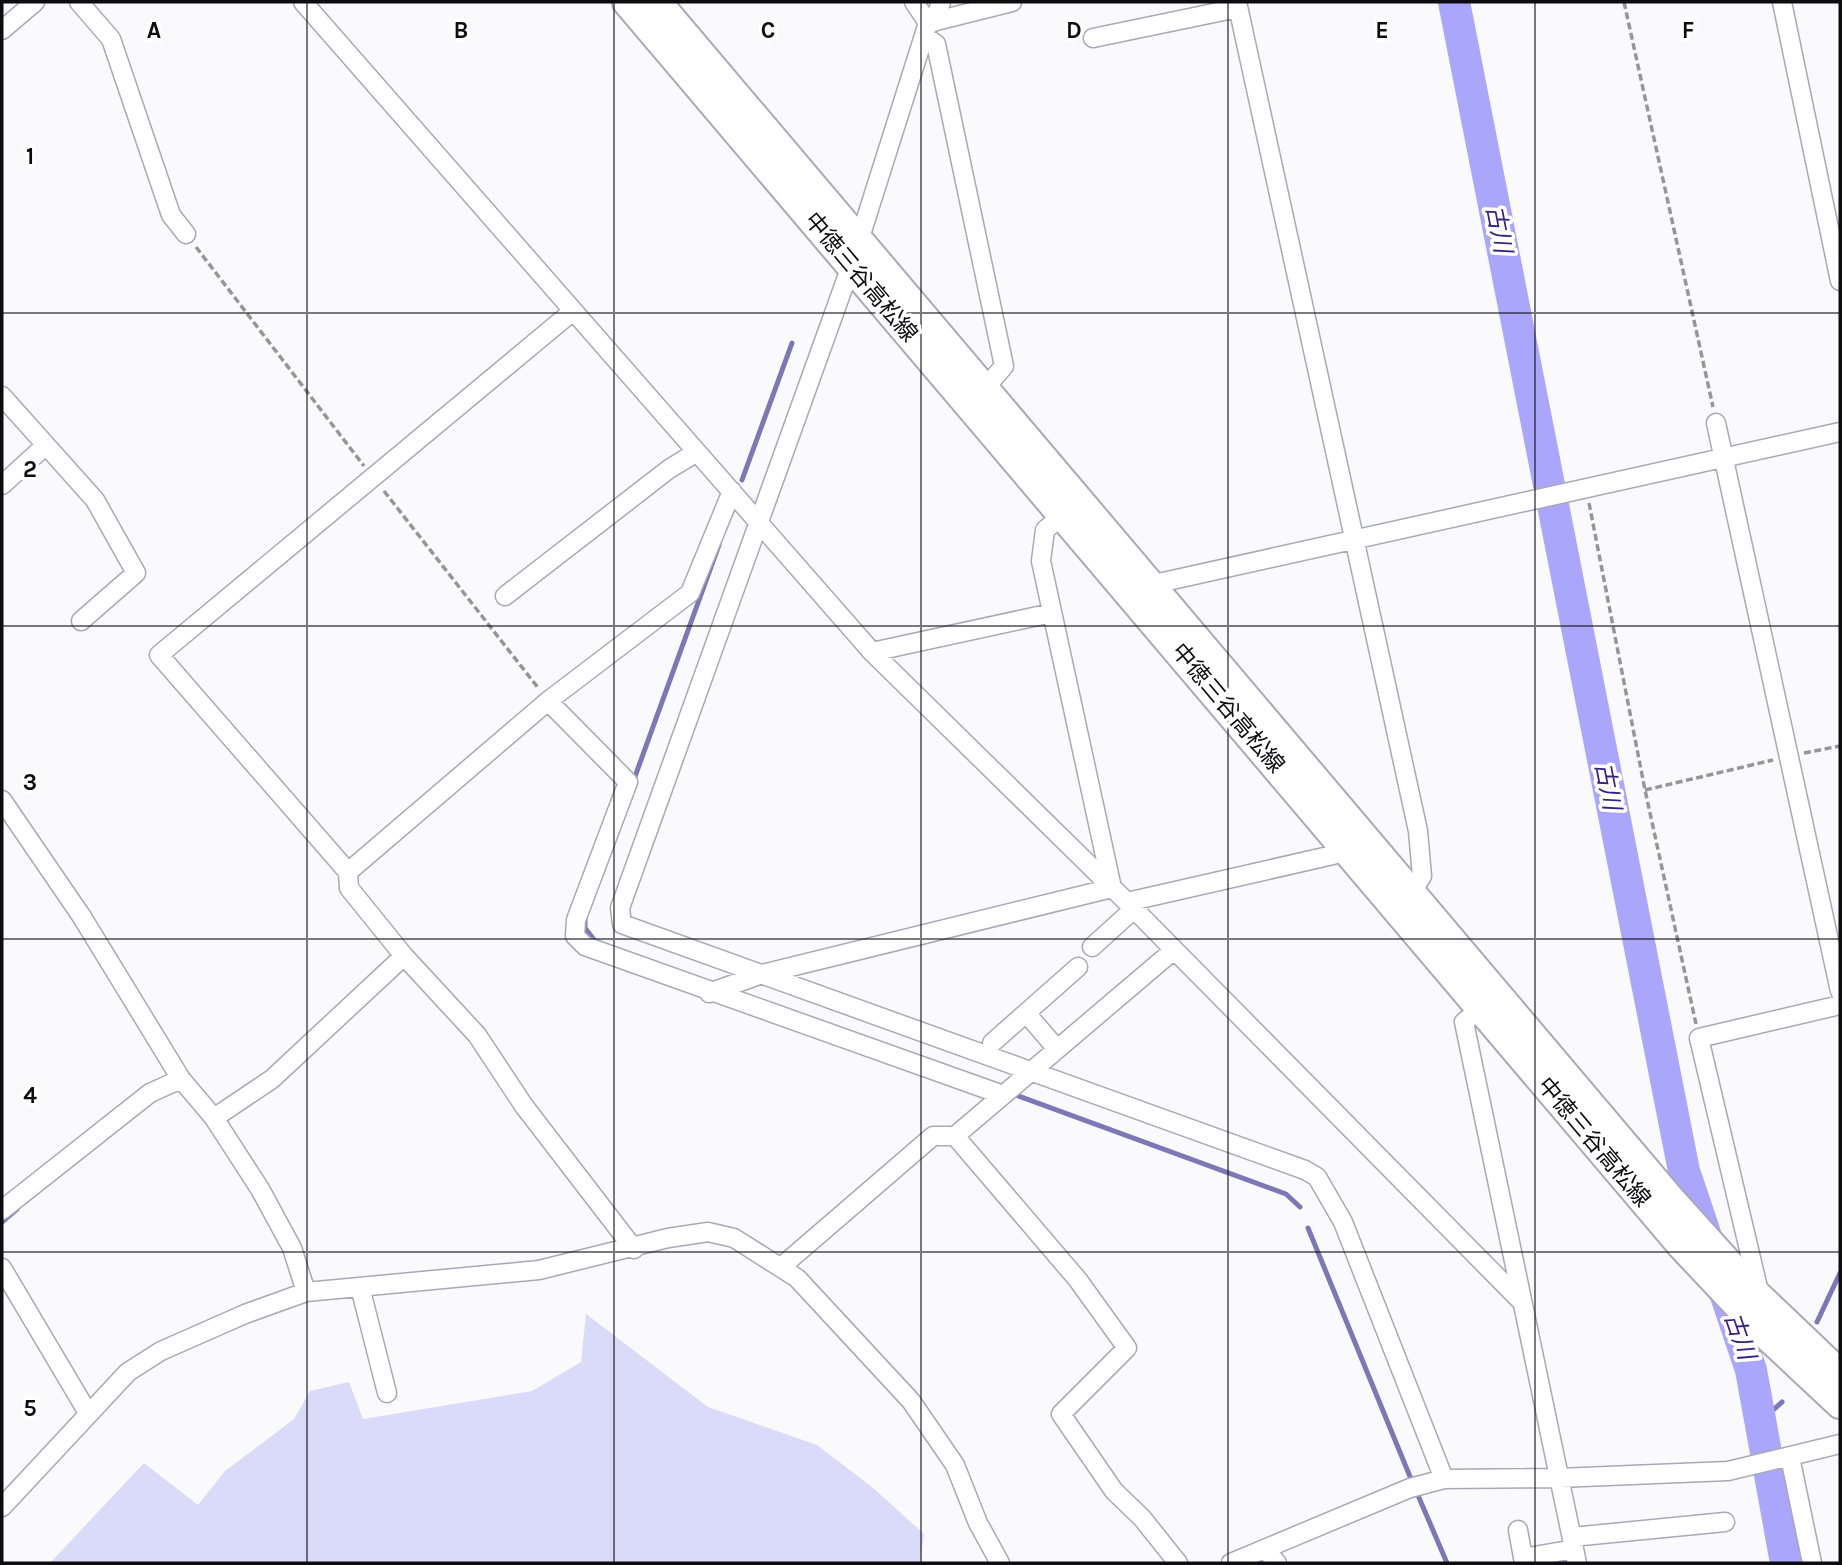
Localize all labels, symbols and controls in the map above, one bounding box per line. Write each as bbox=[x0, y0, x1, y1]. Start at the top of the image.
text: A bbox=[147, 17, 161, 44]
text: B bbox=[454, 17, 468, 44]
text: C bbox=[761, 17, 775, 44]
text: D bbox=[1066, 17, 1082, 44]
text: E bbox=[1375, 17, 1389, 44]
text: F bbox=[1682, 17, 1694, 44]
text: 1 bbox=[26, 143, 34, 170]
water label: 古川 bbox=[1481, 203, 1518, 258]
street label: 中徳三谷高松線 bbox=[799, 207, 923, 347]
text: 2 bbox=[23, 456, 37, 483]
street label: 中徳三谷高松線 bbox=[1166, 638, 1290, 778]
water label: 古川 bbox=[1590, 760, 1627, 815]
text: 3 bbox=[23, 769, 37, 796]
street label: 中徳三谷高松線 bbox=[1532, 1072, 1656, 1212]
text: 4 bbox=[23, 1082, 37, 1109]
water label: 古川 bbox=[1719, 1309, 1762, 1366]
text: 5 bbox=[23, 1395, 37, 1422]

